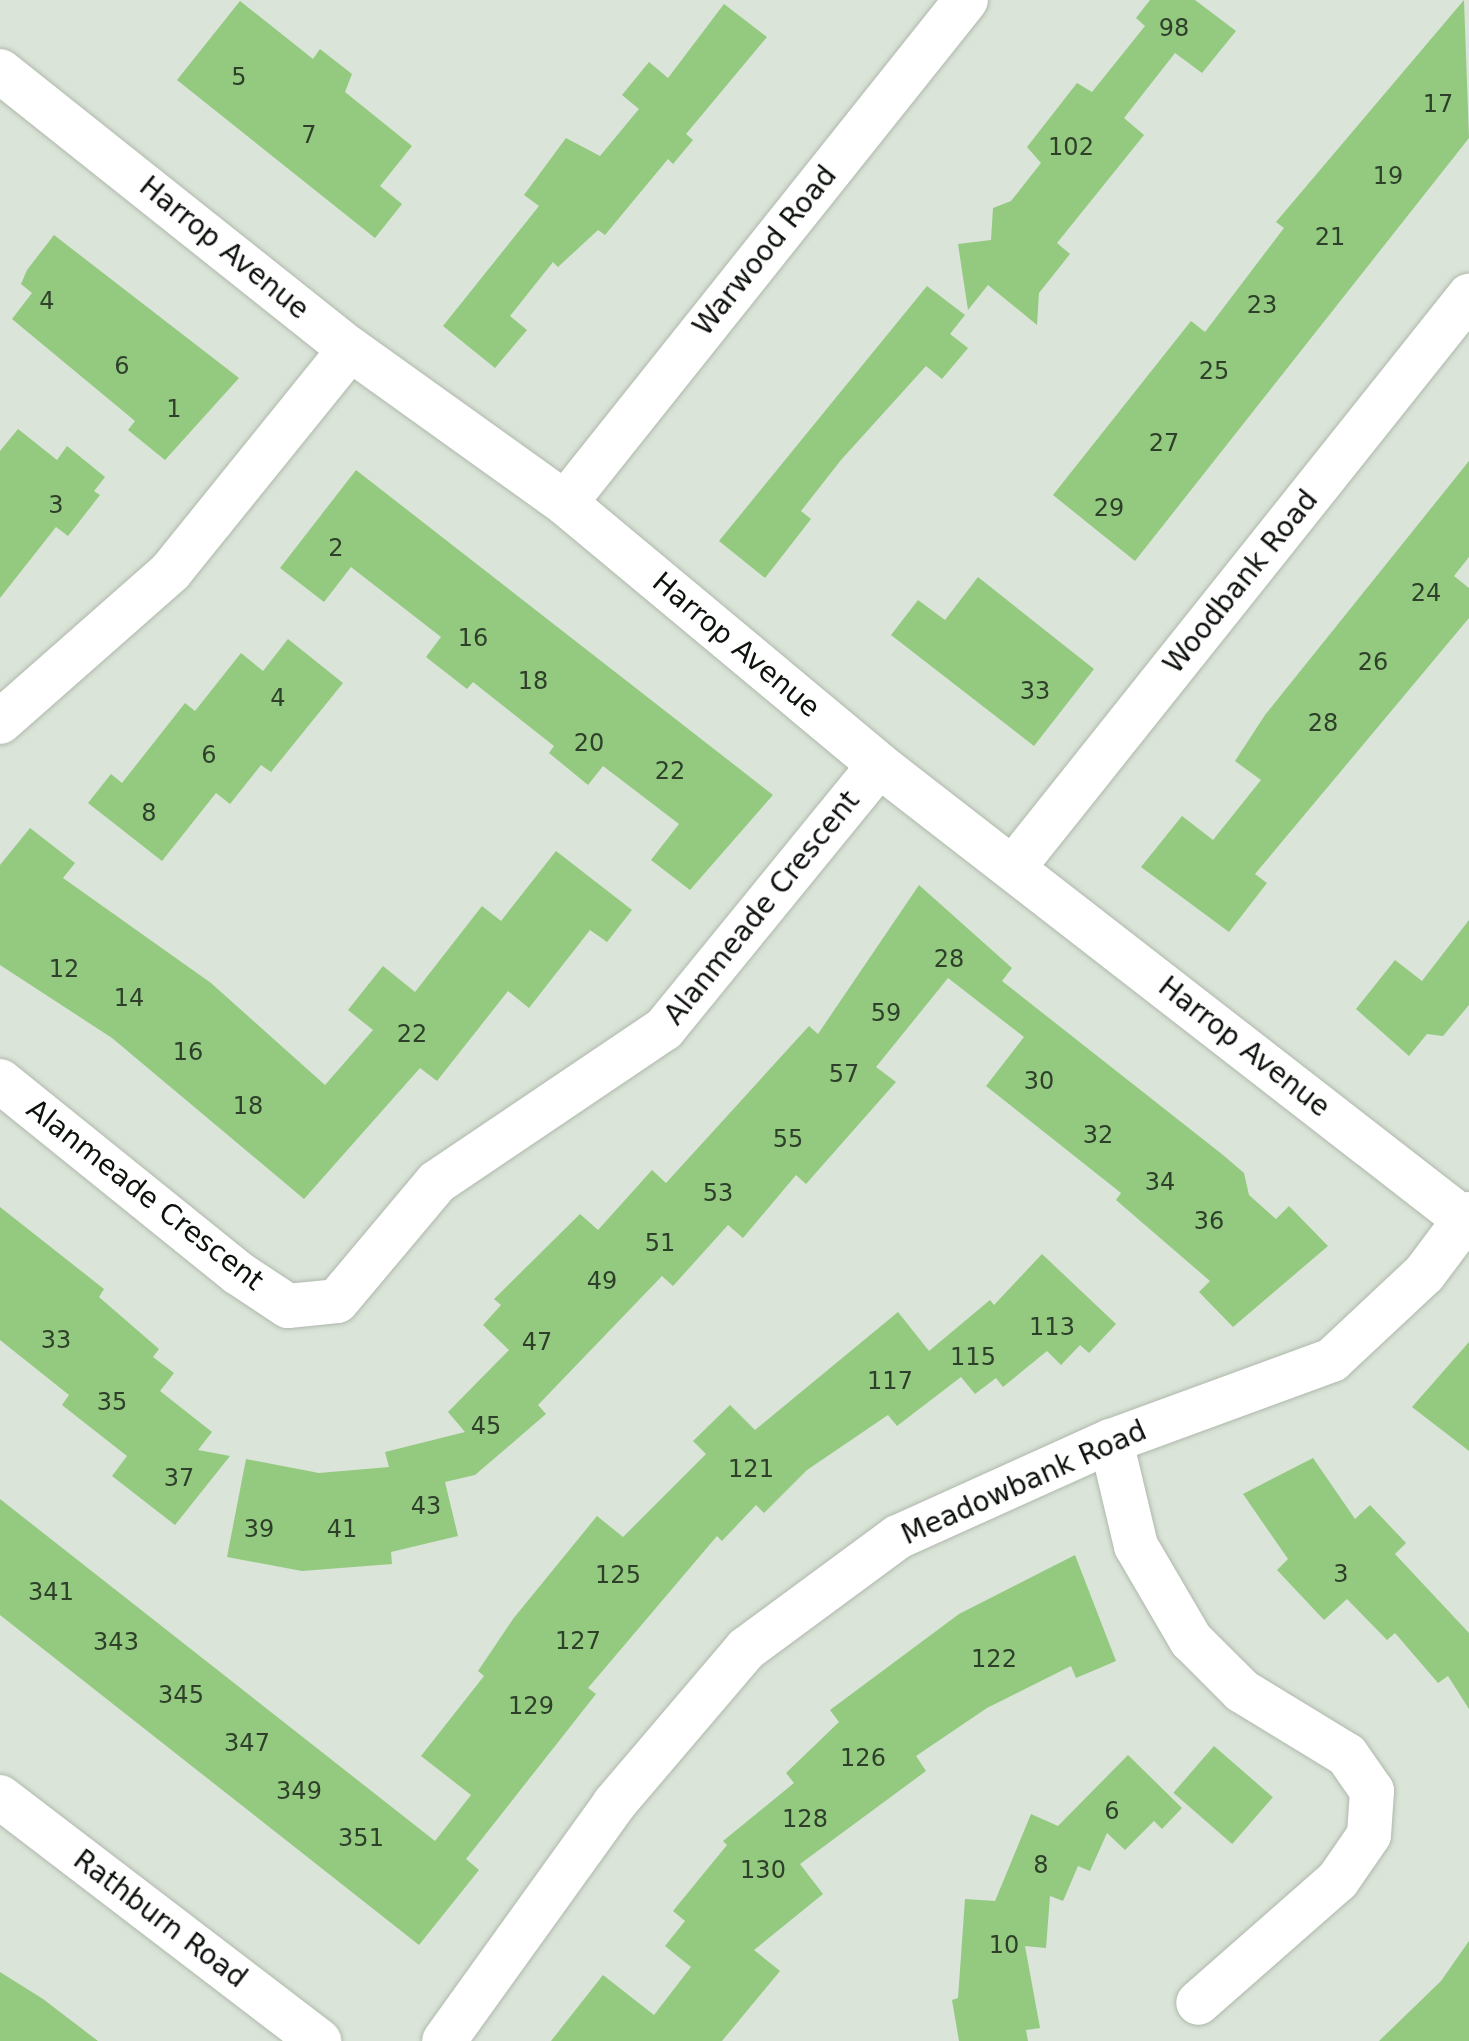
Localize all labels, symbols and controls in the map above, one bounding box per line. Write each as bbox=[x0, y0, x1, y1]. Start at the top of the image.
house number: 98 bbox=[1159, 15, 1189, 43]
house number: 5 bbox=[231, 64, 247, 92]
house number: 17 bbox=[1423, 91, 1453, 119]
house number: 7 bbox=[301, 122, 317, 150]
house number: 102 bbox=[1048, 134, 1094, 162]
street label: Warwood Road bbox=[686, 159, 844, 343]
house number: 19 bbox=[1373, 163, 1403, 191]
street label: Harrop Avenue bbox=[133, 170, 315, 326]
house number: 21 bbox=[1315, 224, 1345, 252]
house number: 4 bbox=[39, 288, 55, 316]
house number: 23 bbox=[1247, 292, 1277, 320]
house number: 6 bbox=[114, 353, 130, 381]
house number: 25 bbox=[1199, 358, 1229, 386]
house number: 1 bbox=[166, 396, 182, 424]
house number: 27 bbox=[1149, 430, 1179, 458]
street label: Woodbank Road bbox=[1157, 484, 1325, 680]
house number: 3 bbox=[48, 492, 64, 520]
house number: 29 bbox=[1094, 495, 1124, 523]
house number: 2 bbox=[328, 535, 344, 563]
street label: Harrop Avenue bbox=[646, 565, 826, 725]
house number: 24 bbox=[1411, 580, 1441, 608]
house number: 16 bbox=[458, 625, 488, 653]
house number: 26 bbox=[1358, 649, 1388, 677]
house number: 18 bbox=[518, 668, 548, 696]
house number: 33 bbox=[1020, 678, 1050, 706]
house number: 4 bbox=[270, 685, 286, 713]
house number: 28 bbox=[1308, 710, 1338, 738]
house number: 20 bbox=[574, 730, 604, 758]
house number: 6 bbox=[201, 742, 217, 770]
house number: 22 bbox=[655, 758, 685, 786]
street label: Alanmeade Crescent bbox=[657, 784, 867, 1032]
house number: 8 bbox=[141, 800, 157, 828]
house number: 28 bbox=[934, 946, 964, 974]
house number: 12 bbox=[49, 956, 79, 984]
street label: Harrop Avenue bbox=[1152, 970, 1336, 1124]
house number: 14 bbox=[114, 985, 144, 1013]
house number: 59 bbox=[871, 1000, 901, 1028]
house number: 22 bbox=[397, 1021, 427, 1049]
house number: 16 bbox=[173, 1039, 203, 1067]
house number: 57 bbox=[829, 1061, 859, 1089]
house number: 30 bbox=[1024, 1068, 1054, 1096]
street label: Alanmeade Crescent bbox=[20, 1092, 270, 1298]
house number: 18 bbox=[233, 1093, 263, 1121]
house number: 32 bbox=[1083, 1122, 1113, 1150]
house number: 55 bbox=[773, 1126, 803, 1154]
house number: 34 bbox=[1145, 1169, 1175, 1197]
house number: 53 bbox=[703, 1180, 733, 1208]
house number: 36 bbox=[1194, 1208, 1224, 1236]
house number: 51 bbox=[645, 1230, 675, 1258]
house number: 49 bbox=[587, 1268, 617, 1296]
house number: 113 bbox=[1029, 1314, 1075, 1342]
house number: 33 bbox=[41, 1327, 71, 1355]
house number: 47 bbox=[522, 1329, 552, 1357]
house number: 115 bbox=[950, 1344, 996, 1372]
house number: 117 bbox=[867, 1368, 913, 1396]
house number: 35 bbox=[97, 1389, 127, 1417]
house number: 45 bbox=[471, 1413, 501, 1441]
street label: Meadowbank Road bbox=[896, 1414, 1152, 1552]
house number: 121 bbox=[728, 1456, 774, 1484]
house number: 37 bbox=[164, 1465, 194, 1493]
house number: 43 bbox=[411, 1493, 441, 1521]
house number: 39 bbox=[244, 1516, 274, 1544]
house number: 41 bbox=[327, 1516, 357, 1544]
house number: 3 bbox=[1333, 1561, 1349, 1589]
house number: 125 bbox=[595, 1562, 641, 1590]
house number: 341 bbox=[28, 1579, 74, 1607]
house number: 127 bbox=[555, 1628, 601, 1656]
house number: 343 bbox=[93, 1629, 139, 1657]
house number: 122 bbox=[971, 1646, 1017, 1674]
house number: 345 bbox=[158, 1682, 204, 1710]
house number: 129 bbox=[508, 1693, 554, 1721]
house number: 347 bbox=[224, 1730, 270, 1758]
house number: 126 bbox=[840, 1745, 886, 1773]
house number: 349 bbox=[276, 1778, 322, 1806]
house number: 6 bbox=[1104, 1798, 1120, 1826]
house number: 128 bbox=[782, 1806, 828, 1834]
house number: 351 bbox=[338, 1825, 384, 1853]
street label: Rathburn Road bbox=[67, 1843, 253, 1995]
house number: 8 bbox=[1033, 1852, 1049, 1880]
house number: 130 bbox=[740, 1857, 786, 1885]
house number: 10 bbox=[989, 1932, 1019, 1960]

